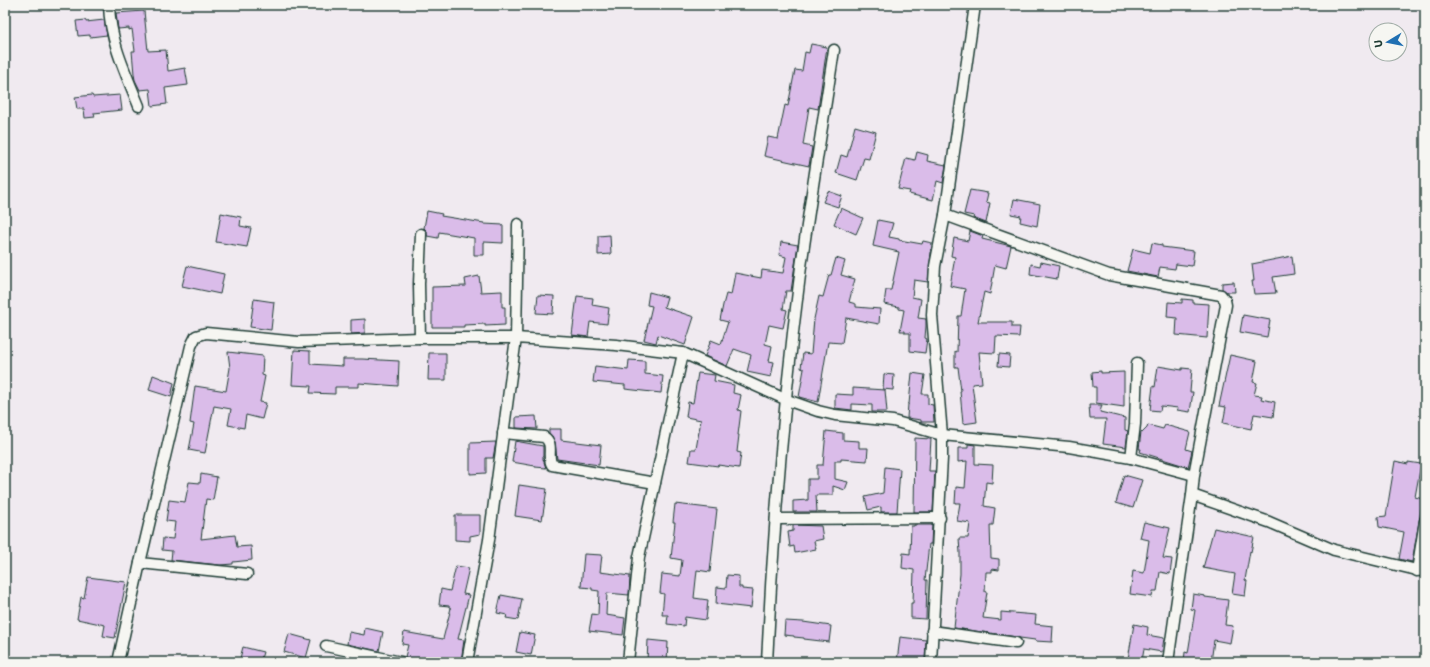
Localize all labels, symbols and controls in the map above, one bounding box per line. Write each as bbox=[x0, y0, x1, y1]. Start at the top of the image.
north arrow bbox=[1368, 22, 1408, 62]
text: U bbox=[1371, 39, 1387, 49]

